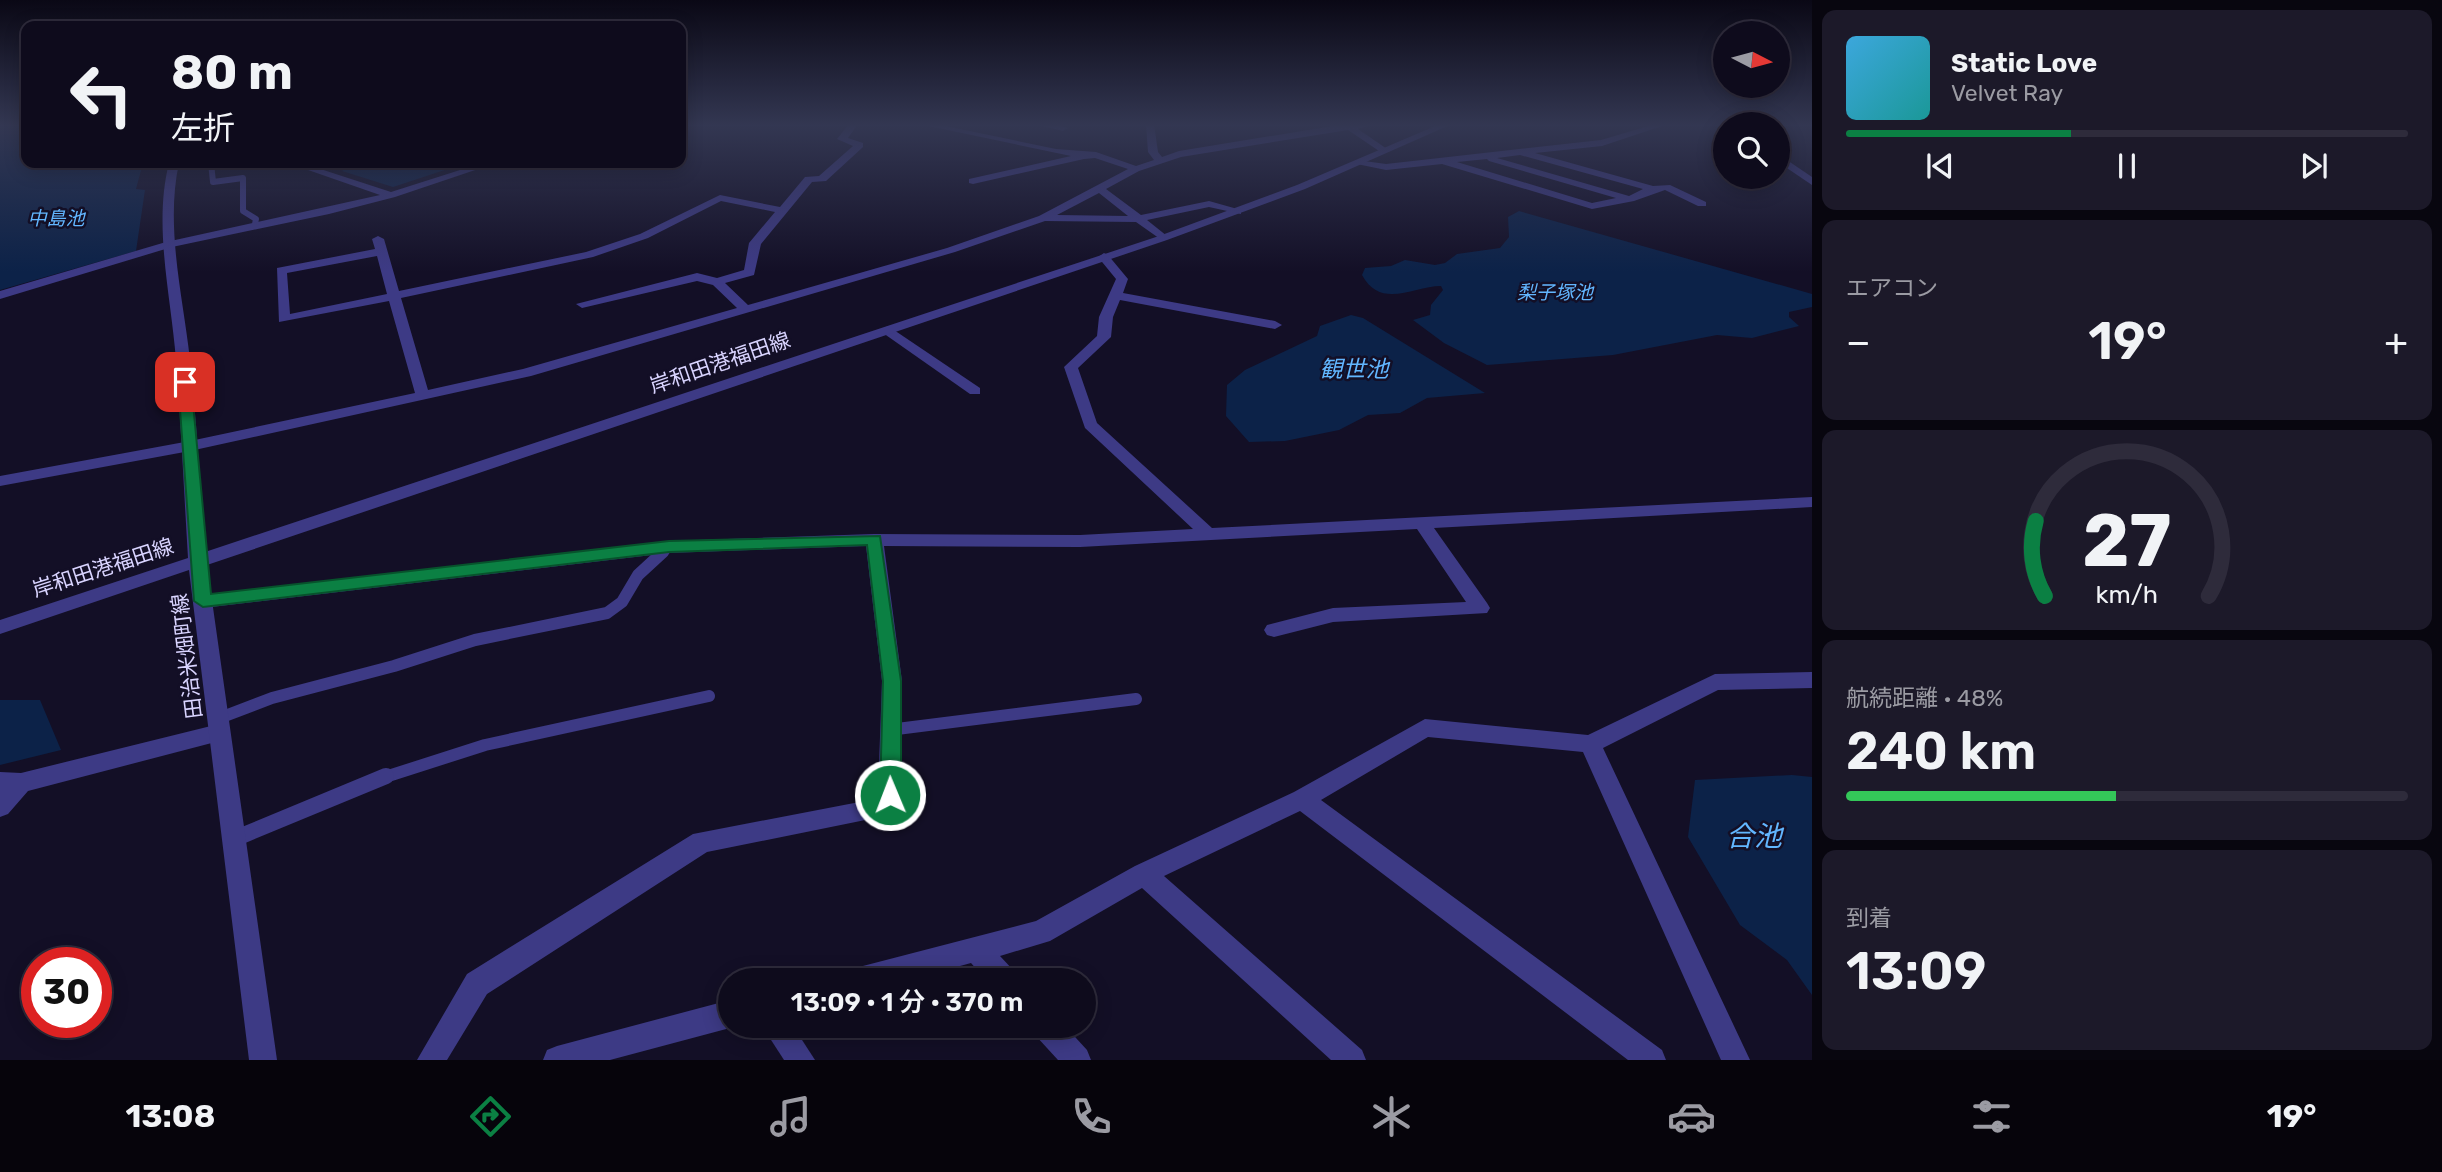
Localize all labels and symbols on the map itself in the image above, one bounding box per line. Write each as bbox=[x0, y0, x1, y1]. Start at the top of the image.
north arrow bbox=[1713, 21, 1790, 98]
water label: 中島池 bbox=[27, 207, 86, 230]
water label: 梨子塚池 bbox=[1517, 281, 1595, 304]
street label: 岸和田港福田線 bbox=[646, 327, 793, 398]
pin bbox=[155, 352, 215, 412]
water label: 観世池 bbox=[1320, 355, 1391, 383]
street label: 岸和田港福田線 bbox=[29, 533, 177, 602]
street label: 田治米畑町線 bbox=[166, 592, 207, 720]
position arrow bbox=[853, 758, 927, 832]
water label: 合池 bbox=[1726, 820, 1785, 853]
speed limit sign: 30 bbox=[21, 947, 112, 1038]

